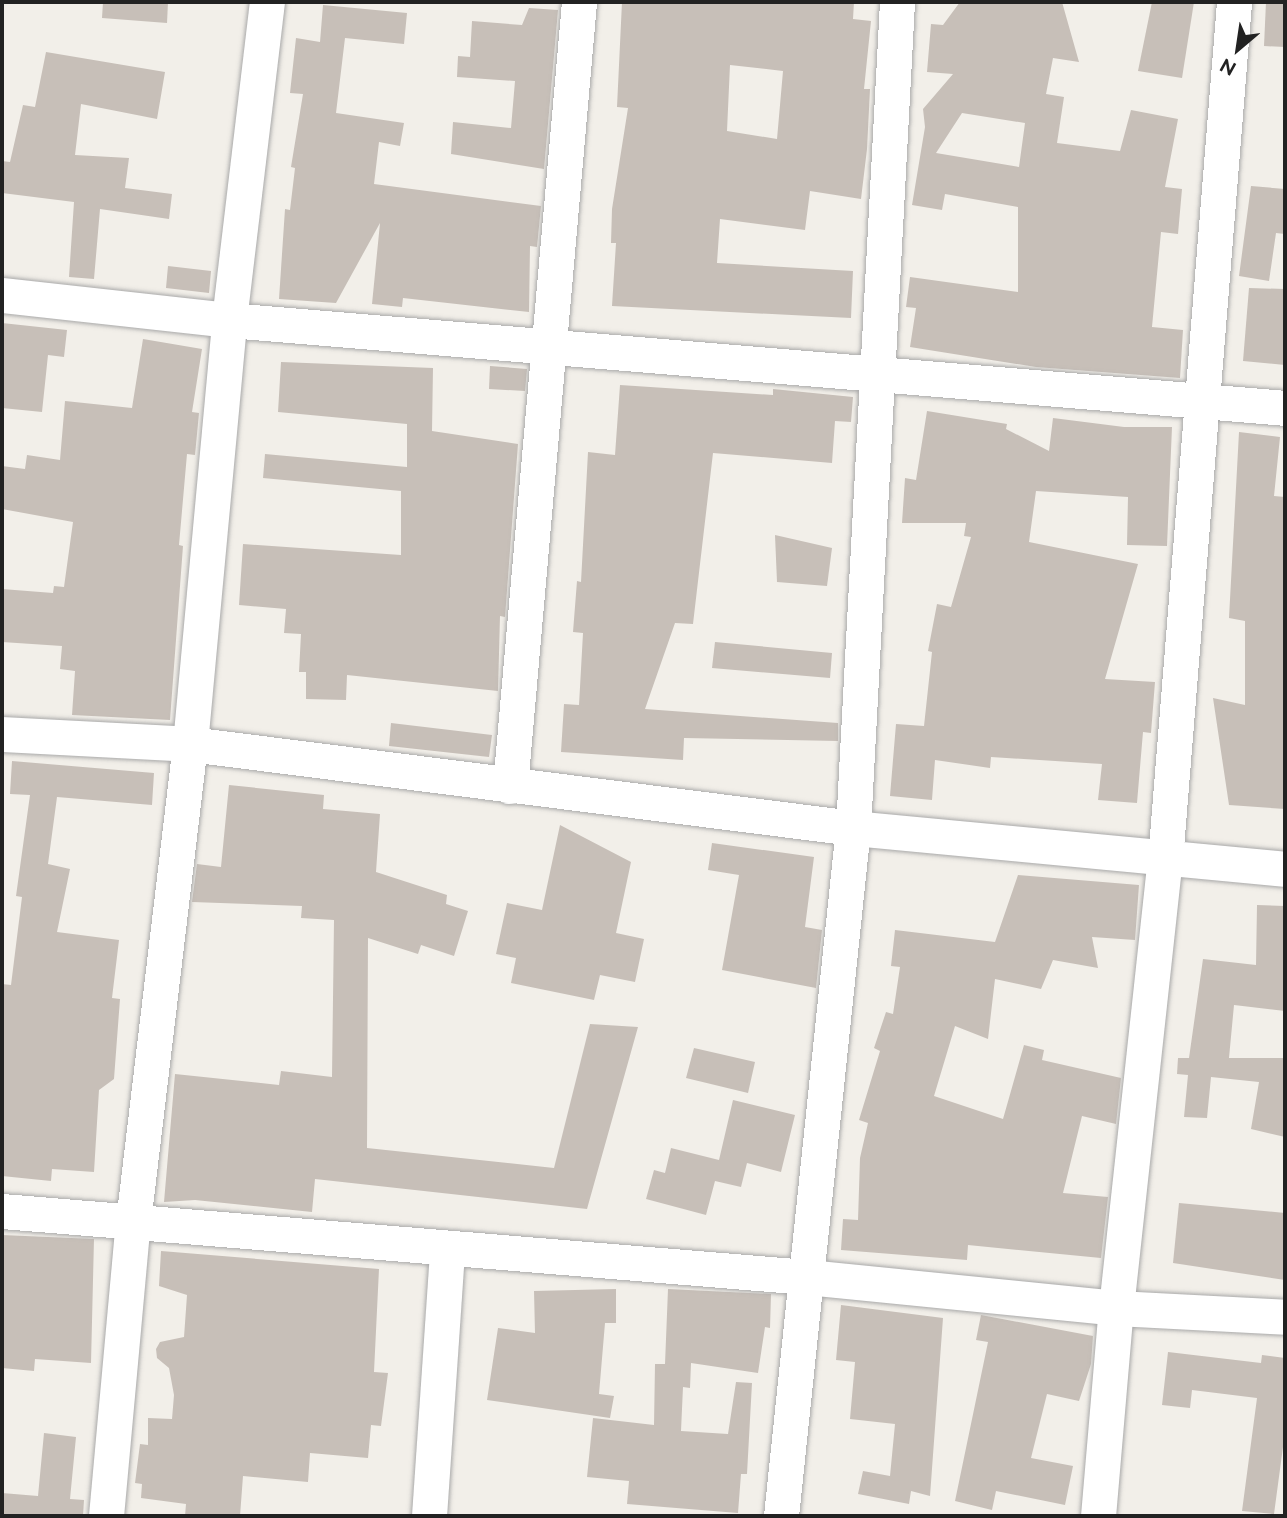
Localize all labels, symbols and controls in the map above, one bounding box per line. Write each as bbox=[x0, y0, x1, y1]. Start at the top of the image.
north arrow bbox=[1203, 14, 1273, 84]
text: N bbox=[1216, 54, 1239, 81]

